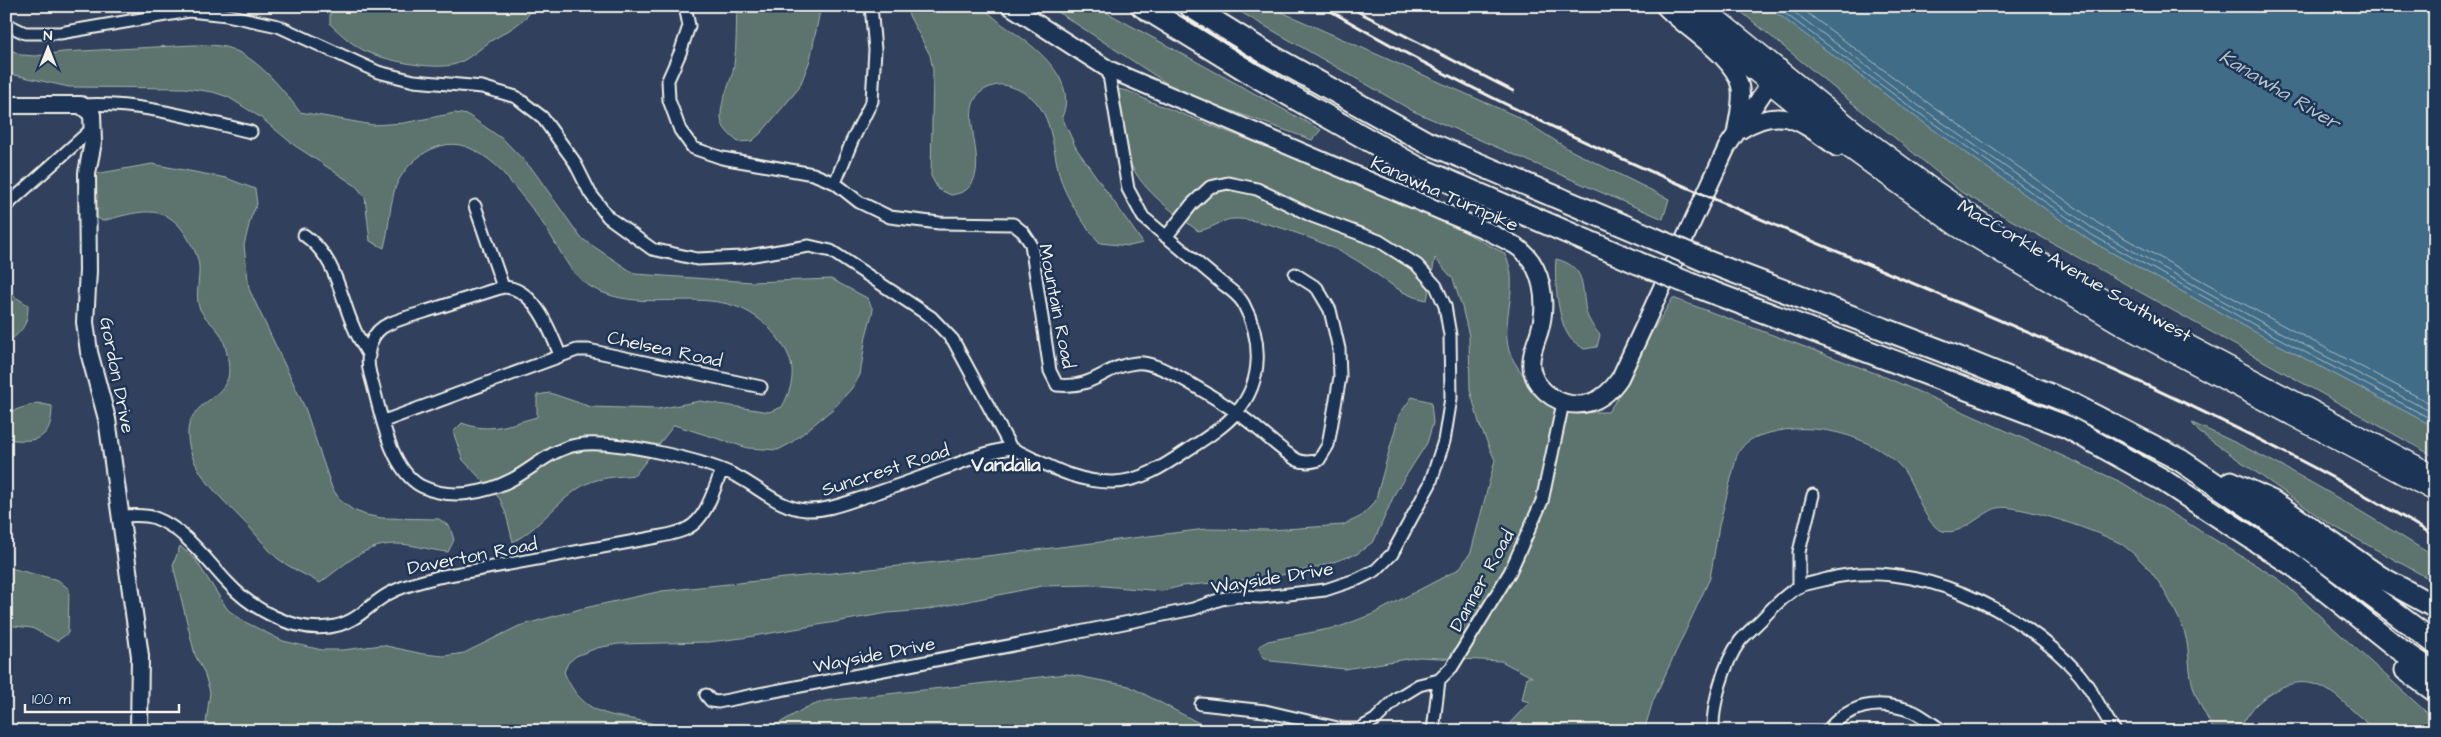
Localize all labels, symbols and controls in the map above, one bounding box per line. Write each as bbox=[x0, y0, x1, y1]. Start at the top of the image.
north arrow bbox=[22, 22, 72, 72]
text: N bbox=[44, 26, 53, 46]
water label: Kanawha River bbox=[2214, 43, 2347, 138]
street label: Kanawha Turnpike bbox=[1366, 150, 1523, 239]
street label: MacCorkle Avenue Southwest bbox=[1952, 193, 2197, 350]
street label: Mountain Road bbox=[1031, 242, 1082, 371]
street label: Gordon Drive bbox=[92, 315, 141, 436]
street label: Chelsea Road bbox=[605, 324, 725, 375]
street label: Suncrest Road bbox=[818, 437, 953, 504]
district label: Vandalia bbox=[970, 451, 1042, 479]
street label: Danner Road bbox=[1443, 525, 1522, 637]
street label: Daverton Road bbox=[405, 531, 540, 582]
street label: Wayside Drive bbox=[1209, 555, 1336, 602]
street label: Wayside Drive bbox=[811, 630, 938, 682]
scale bar bbox=[25, 682, 179, 714]
text: 100 m bbox=[32, 689, 71, 710]

